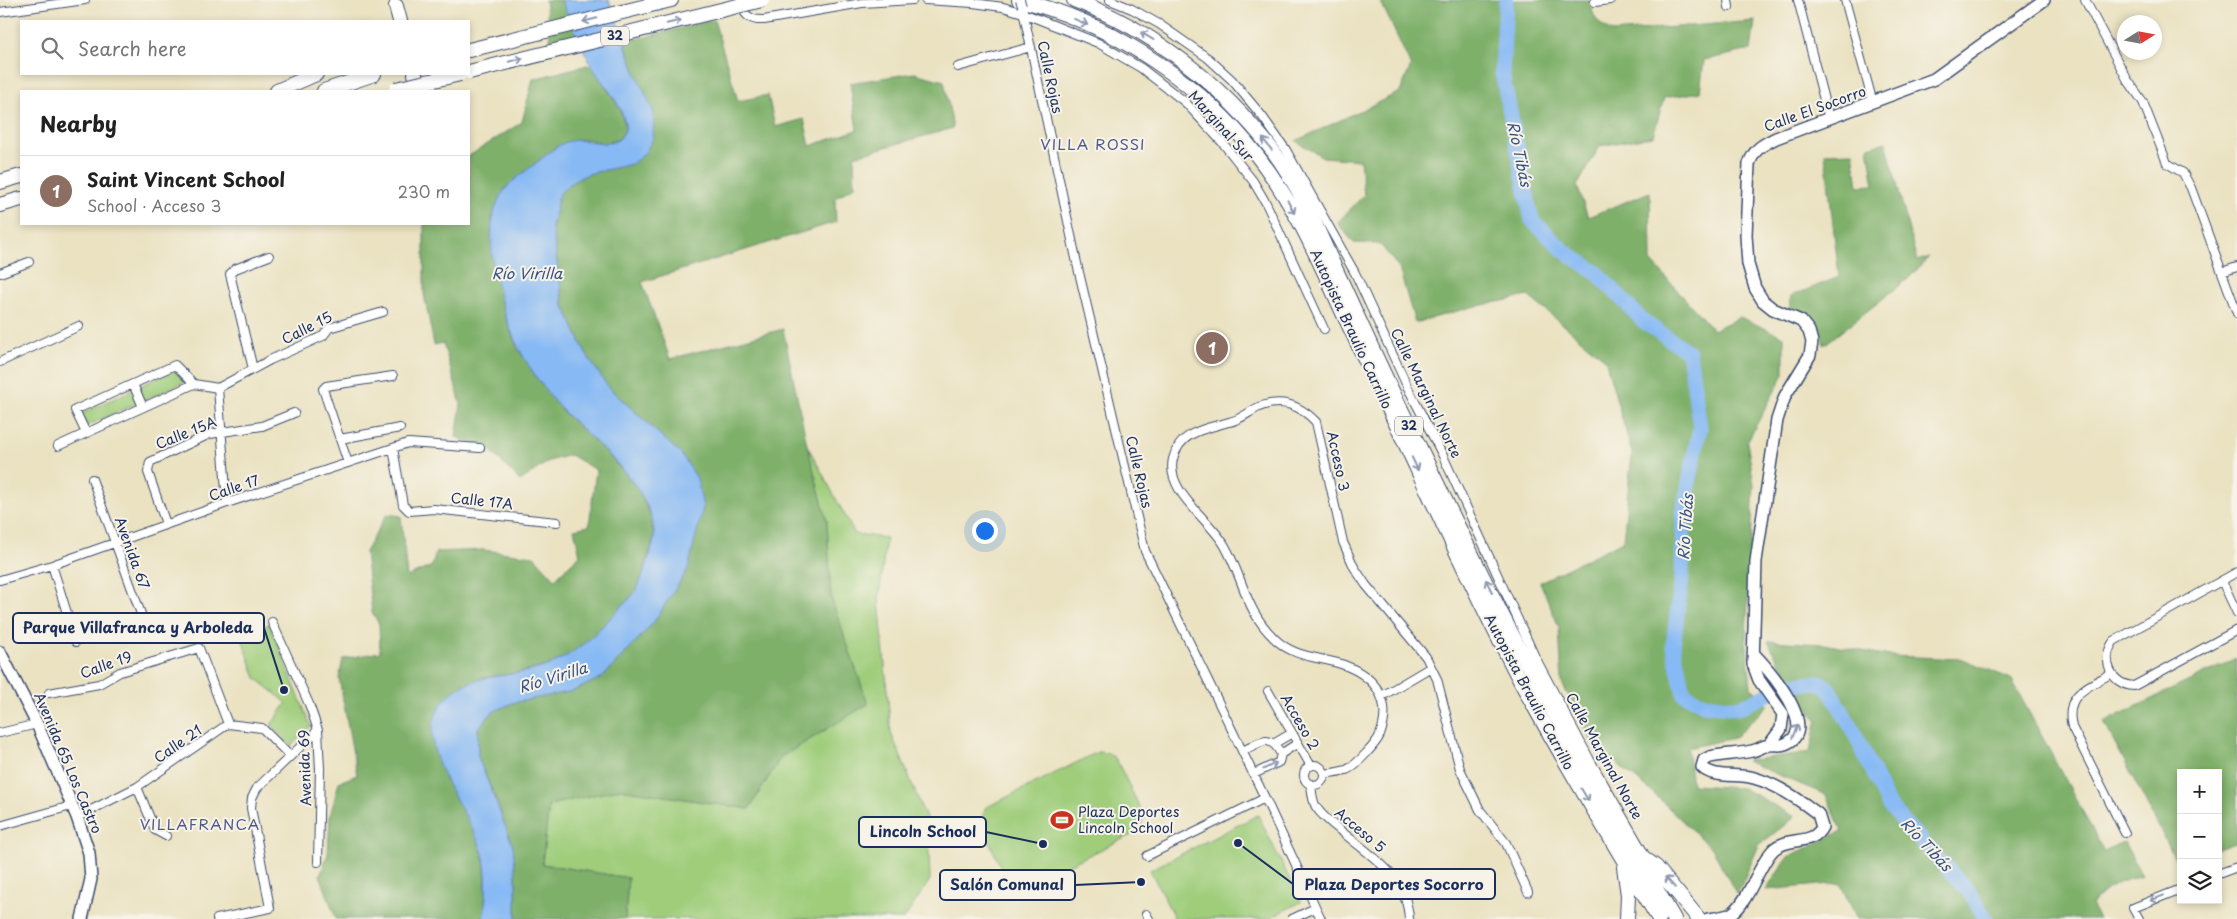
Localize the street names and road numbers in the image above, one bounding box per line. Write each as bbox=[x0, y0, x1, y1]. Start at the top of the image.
road number: 32 bbox=[601, 27, 629, 46]
street label: Calle Rojas bbox=[1033, 39, 1068, 115]
street label: Calle El Socorro bbox=[1761, 80, 1869, 137]
street label: Marginal Sur bbox=[1184, 86, 1259, 166]
street label: Autopista Braulio Carrillo bbox=[1305, 246, 1398, 412]
street label: Calle 15 bbox=[278, 306, 336, 349]
street label: Calle Marginal Norte bbox=[1386, 324, 1467, 461]
street label: Calle 15A bbox=[152, 411, 220, 454]
road number: 32 bbox=[1395, 416, 1423, 436]
street label: Acceso 3 bbox=[1322, 429, 1355, 493]
street label: Calle Rojas bbox=[1121, 434, 1158, 510]
street label: Calle 17 bbox=[206, 469, 262, 506]
street label: Calle 17A bbox=[450, 487, 515, 514]
street label: Avenida 67 bbox=[110, 514, 155, 592]
street label: Autopista Braulio Carrillo bbox=[1479, 610, 1580, 774]
street label: Calle 19 bbox=[77, 646, 135, 684]
street label: Calle Marginal Norte bbox=[1561, 688, 1648, 823]
street label: Avenida 65 Los Castro bbox=[29, 689, 108, 837]
street label: Acceso 2 bbox=[1276, 690, 1325, 754]
street label: Calle 21 bbox=[149, 719, 206, 768]
street label: Avenida 69 bbox=[293, 729, 316, 807]
street label: Acceso 5 bbox=[1330, 802, 1390, 857]

